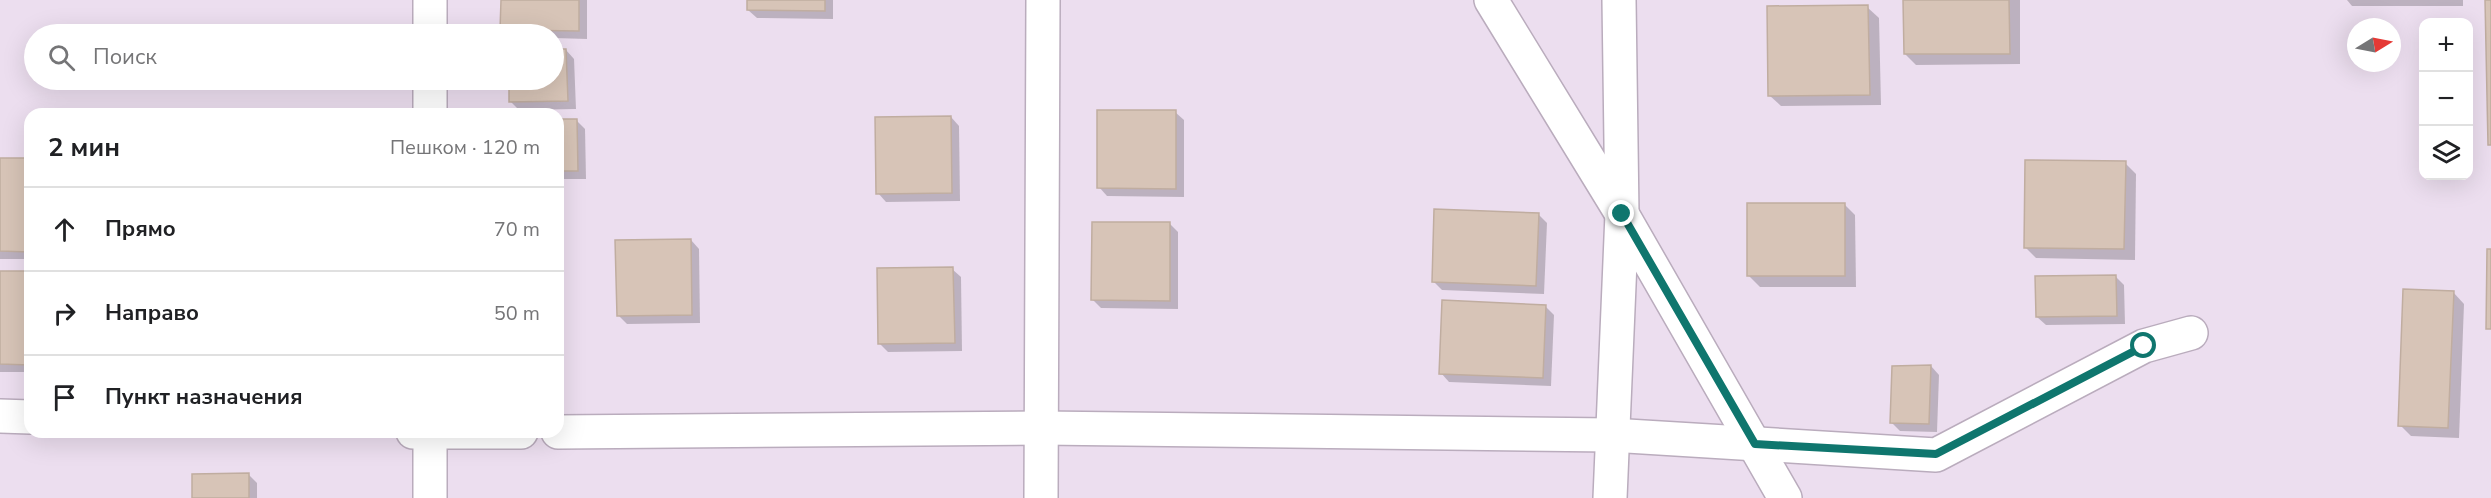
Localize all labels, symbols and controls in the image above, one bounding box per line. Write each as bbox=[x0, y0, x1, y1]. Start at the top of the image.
north arrow bbox=[2347, 18, 2401, 72]
map controls bbox=[2419, 18, 2473, 180]
button: + bbox=[2419, 18, 2473, 72]
search box bbox=[24, 24, 564, 90]
icon: search bbox=[45, 41, 78, 74]
text: Поиск bbox=[93, 42, 157, 72]
button: − bbox=[2419, 72, 2473, 126]
button: layers bbox=[2419, 126, 2473, 180]
text: 2 мин bbox=[48, 130, 120, 165]
text: Пешком · 120 m bbox=[390, 134, 540, 161]
route end bbox=[1608, 200, 1634, 226]
icon: ahead bbox=[48, 213, 81, 246]
text: Прямо bbox=[105, 214, 176, 244]
text: 70 m bbox=[494, 216, 540, 243]
icon: right bbox=[48, 297, 81, 330]
text: Направо bbox=[105, 298, 199, 328]
text: 50 m bbox=[494, 300, 540, 327]
route start bbox=[2130, 332, 2156, 358]
icon: arrive bbox=[48, 381, 81, 414]
text: Пункт назначения bbox=[105, 382, 303, 412]

